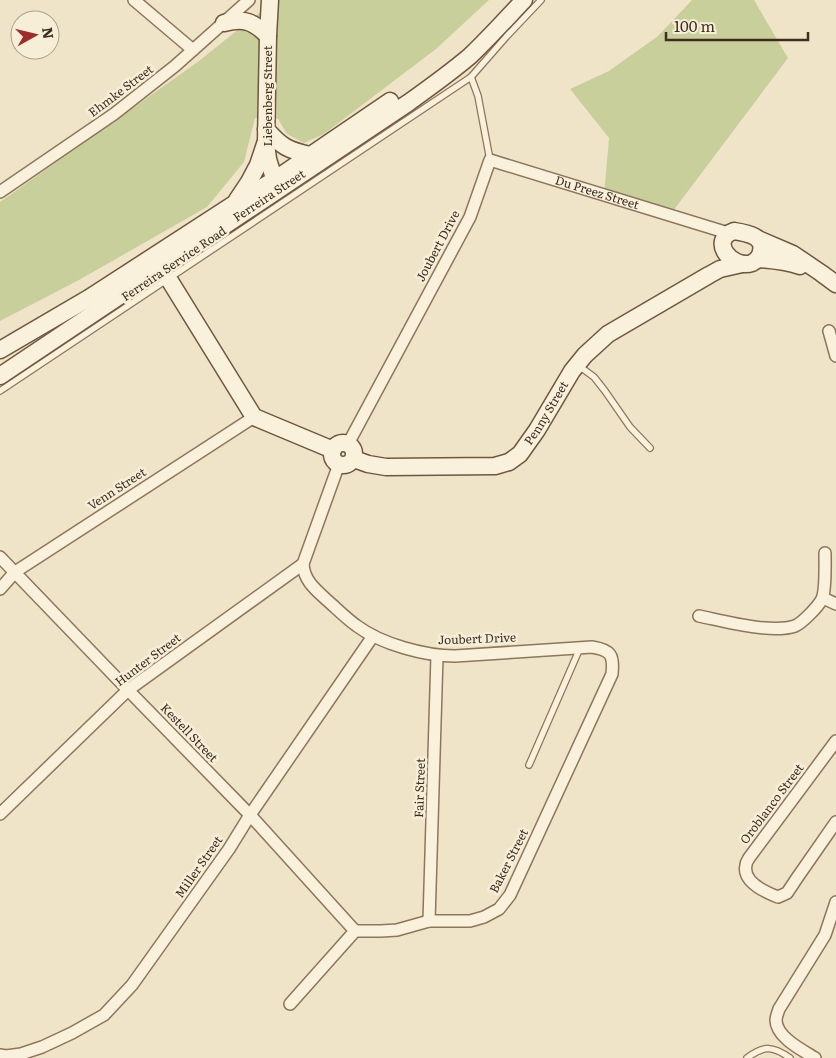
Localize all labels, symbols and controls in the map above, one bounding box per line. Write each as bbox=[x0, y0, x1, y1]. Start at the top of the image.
north arrow bbox=[10, 10, 60, 60]
scale bar bbox=[666, 10, 808, 42]
text: 100 m bbox=[674, 14, 715, 37]
text: N bbox=[38, 26, 60, 41]
street label: Liebenberg Street bbox=[258, 45, 276, 146]
street label: Ehmke Street bbox=[84, 60, 157, 121]
street label: Ferreira Street bbox=[229, 164, 309, 226]
street label: Du Preez Street bbox=[553, 170, 642, 213]
street label: Joubert Drive bbox=[411, 207, 463, 284]
street label: Ferreira Service Road bbox=[118, 221, 230, 305]
street label: Penny Street bbox=[519, 377, 572, 448]
street label: Venn Street bbox=[84, 462, 149, 514]
street label: Hunter Street bbox=[111, 628, 184, 690]
street label: Joubert Drive bbox=[437, 628, 516, 648]
street label: Kestell Street bbox=[157, 699, 223, 766]
street label: Fair Street bbox=[409, 758, 429, 818]
street label: Oroblanco Street bbox=[735, 759, 807, 847]
street label: Baker Street bbox=[484, 825, 532, 896]
street label: Miller Street bbox=[170, 832, 226, 901]

